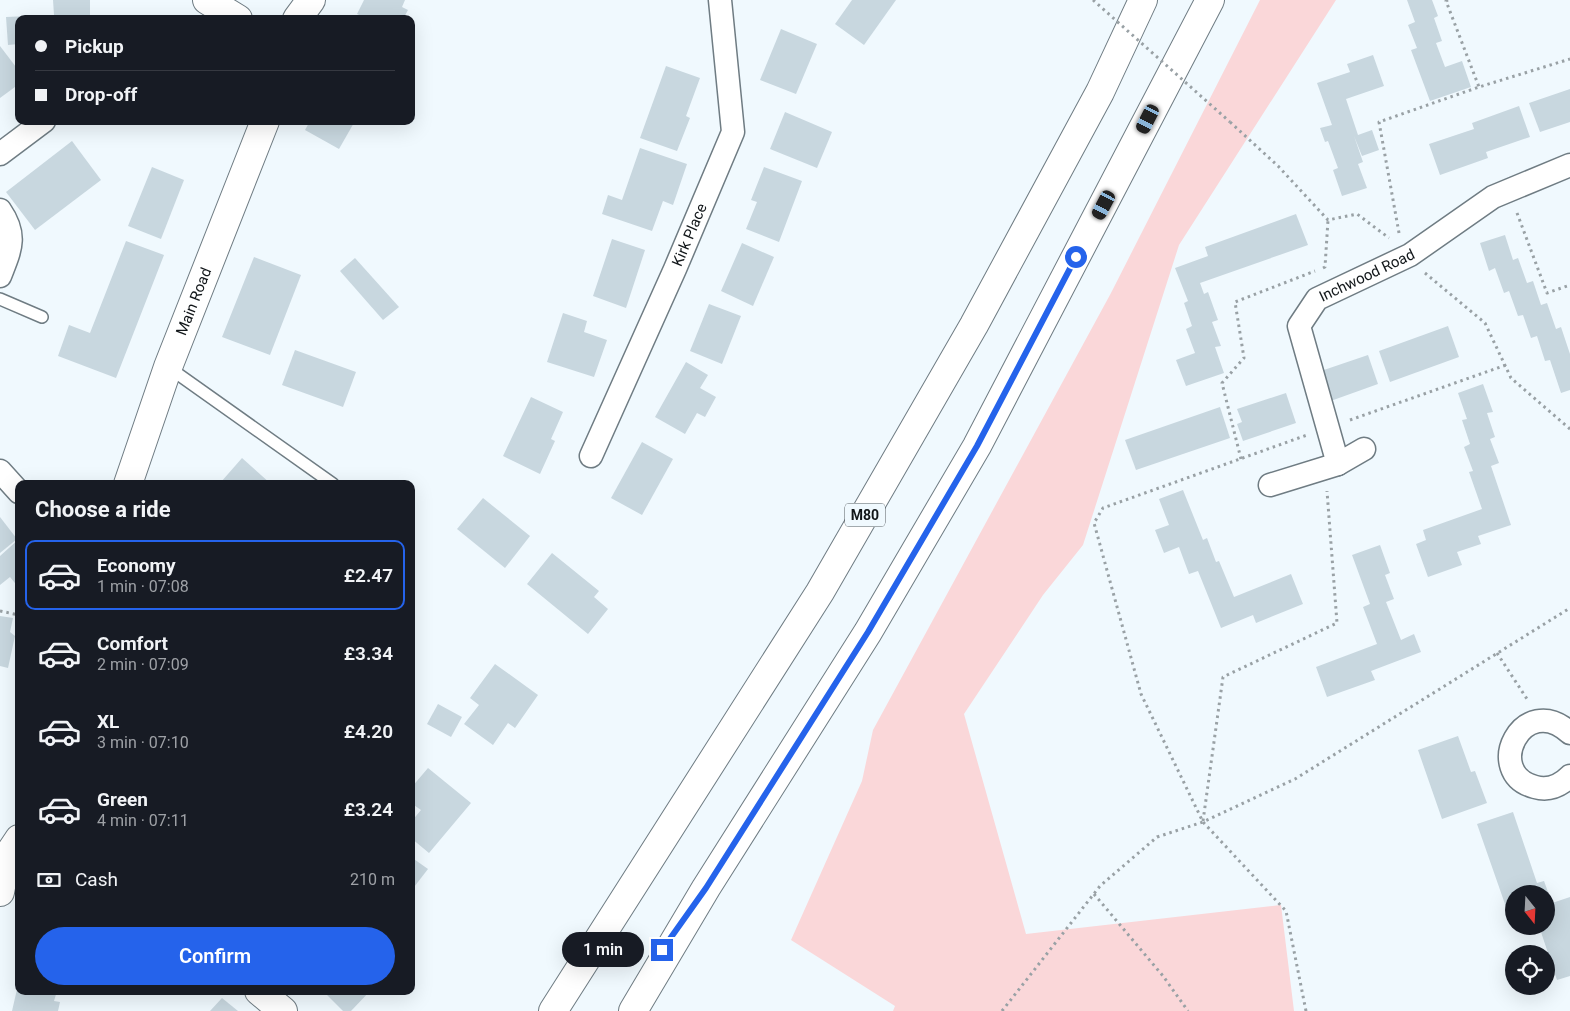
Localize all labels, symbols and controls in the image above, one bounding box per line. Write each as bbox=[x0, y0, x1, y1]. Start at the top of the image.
text: Pickup bbox=[65, 35, 124, 58]
text: Drop-off bbox=[65, 83, 137, 106]
car bbox=[1134, 102, 1161, 136]
car bbox=[1090, 188, 1117, 222]
street label: Kirk Place bbox=[668, 201, 711, 269]
street label: Inchwood Road bbox=[1316, 245, 1418, 306]
route start bbox=[1065, 246, 1087, 268]
street label: Main Road bbox=[172, 265, 215, 338]
text: Choose a ride bbox=[35, 497, 171, 522]
road number: M80 bbox=[845, 504, 885, 526]
icon: car bbox=[37, 553, 82, 598]
text: Economy bbox=[97, 554, 176, 577]
text: £2.47 bbox=[344, 564, 393, 587]
text: 1 min · 07:08 bbox=[97, 577, 189, 596]
icon: car bbox=[37, 631, 82, 676]
text: Comfort bbox=[97, 632, 168, 655]
text: £3.34 bbox=[344, 642, 393, 665]
text: 2 min · 07:09 bbox=[97, 655, 189, 674]
icon: car bbox=[37, 709, 82, 754]
text: XL bbox=[97, 710, 119, 733]
text: £4.20 bbox=[344, 720, 393, 743]
text: 3 min · 07:10 bbox=[97, 733, 189, 752]
icon: car bbox=[37, 787, 82, 832]
text: Green bbox=[97, 788, 148, 811]
text: £3.24 bbox=[344, 798, 393, 821]
text: 4 min · 07:11 bbox=[97, 811, 189, 830]
icon: cash bbox=[35, 866, 63, 894]
text: Cash bbox=[75, 868, 118, 891]
text: 210 m bbox=[350, 870, 395, 889]
north arrow bbox=[1505, 885, 1555, 935]
map controls bbox=[1505, 885, 1555, 995]
button: Confirm bbox=[35, 927, 395, 985]
callout: 1 min bbox=[562, 932, 644, 968]
route end bbox=[651, 939, 673, 961]
text: 1 min bbox=[583, 940, 623, 959]
button: locate bbox=[1505, 945, 1555, 995]

